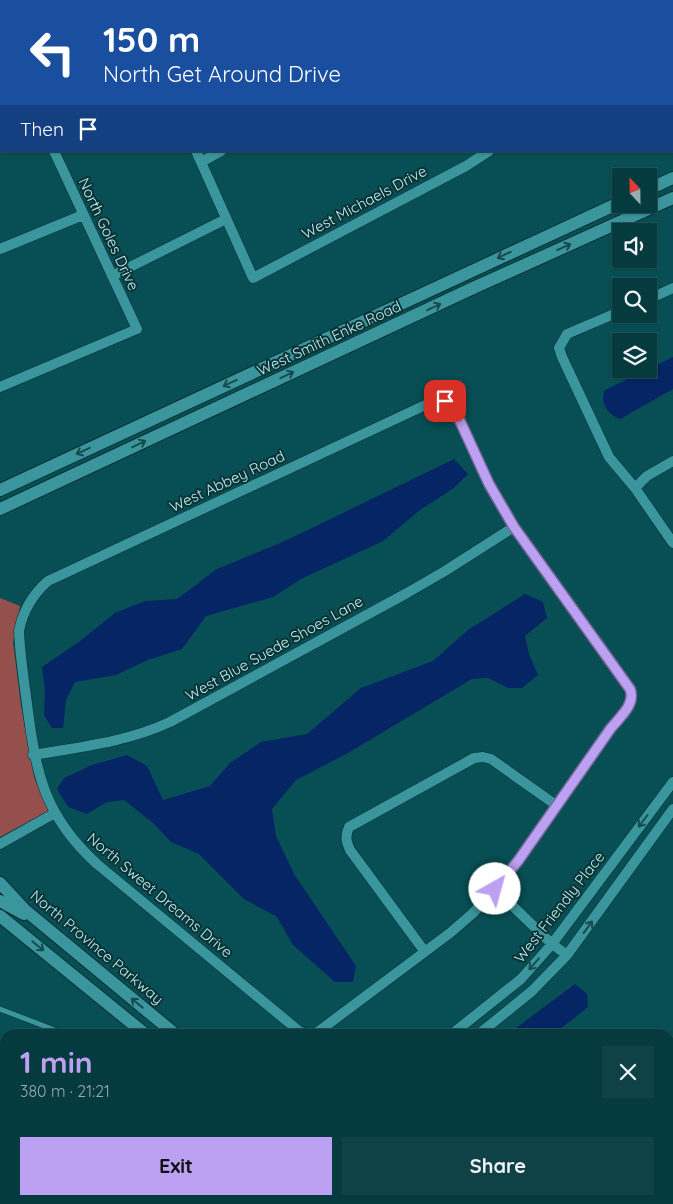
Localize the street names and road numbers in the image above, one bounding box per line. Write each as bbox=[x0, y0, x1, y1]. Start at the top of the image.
street label: West Michaels Drive bbox=[298, 161, 430, 243]
street label: North Goles Drive bbox=[75, 175, 143, 293]
street label: West Smith Enke Road bbox=[254, 296, 404, 380]
street label: West Abbey Road bbox=[166, 446, 288, 516]
street label: West Blue Suede Shoes Lane bbox=[182, 591, 366, 705]
street label: North Sweet Dreams Drive bbox=[83, 829, 237, 961]
street label: West Friendly Place bbox=[510, 848, 608, 966]
street label: North Province Parkway bbox=[27, 886, 167, 1008]

